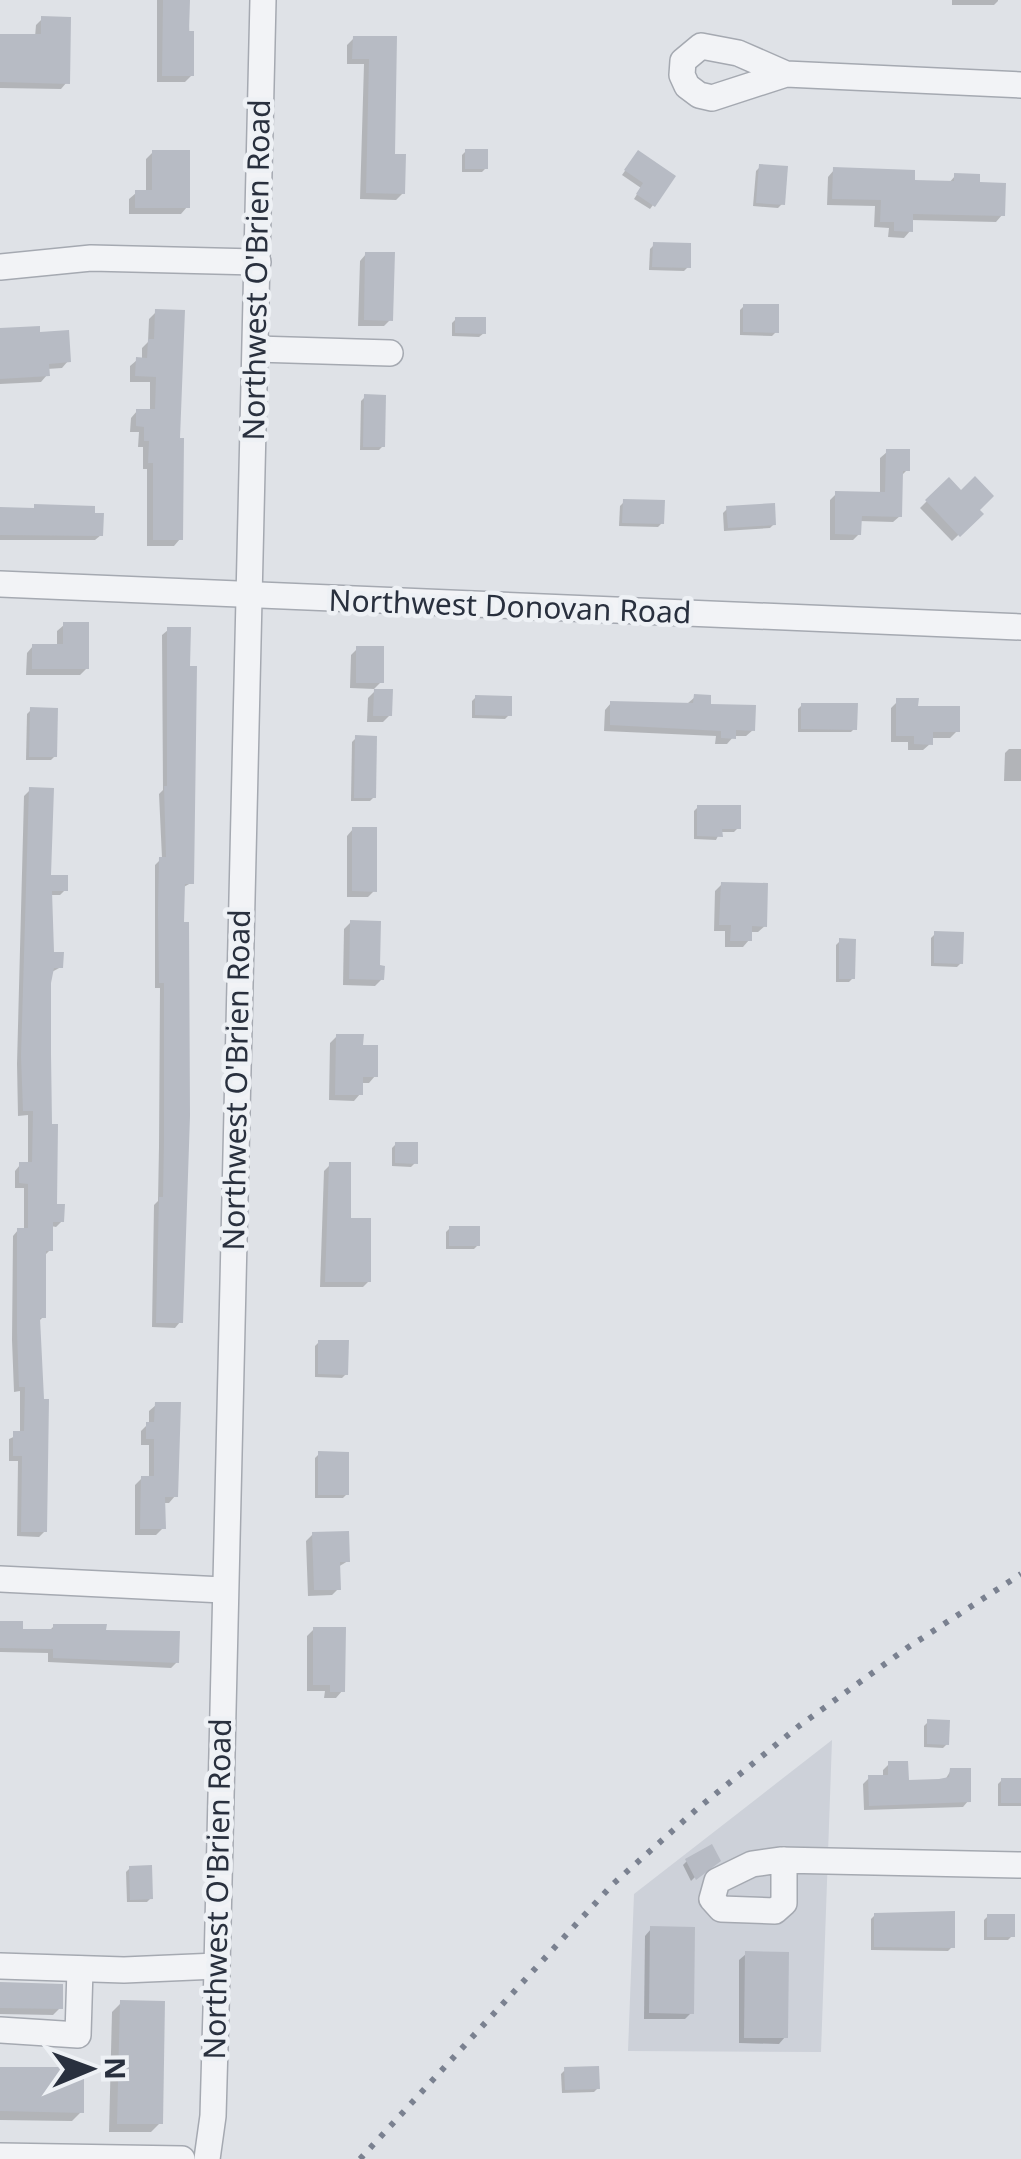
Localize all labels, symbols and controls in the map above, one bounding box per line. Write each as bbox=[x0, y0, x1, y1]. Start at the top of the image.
street label: Northwest O'Brien Road bbox=[232, 99, 279, 441]
street label: Northwest Donovan Road bbox=[328, 579, 692, 632]
street label: Northwest O'Brien Road bbox=[212, 909, 259, 1251]
street label: Northwest O'Brien Road bbox=[193, 1718, 240, 2060]
north arrow bbox=[40, 2019, 140, 2119]
text: N bbox=[97, 2057, 135, 2080]

